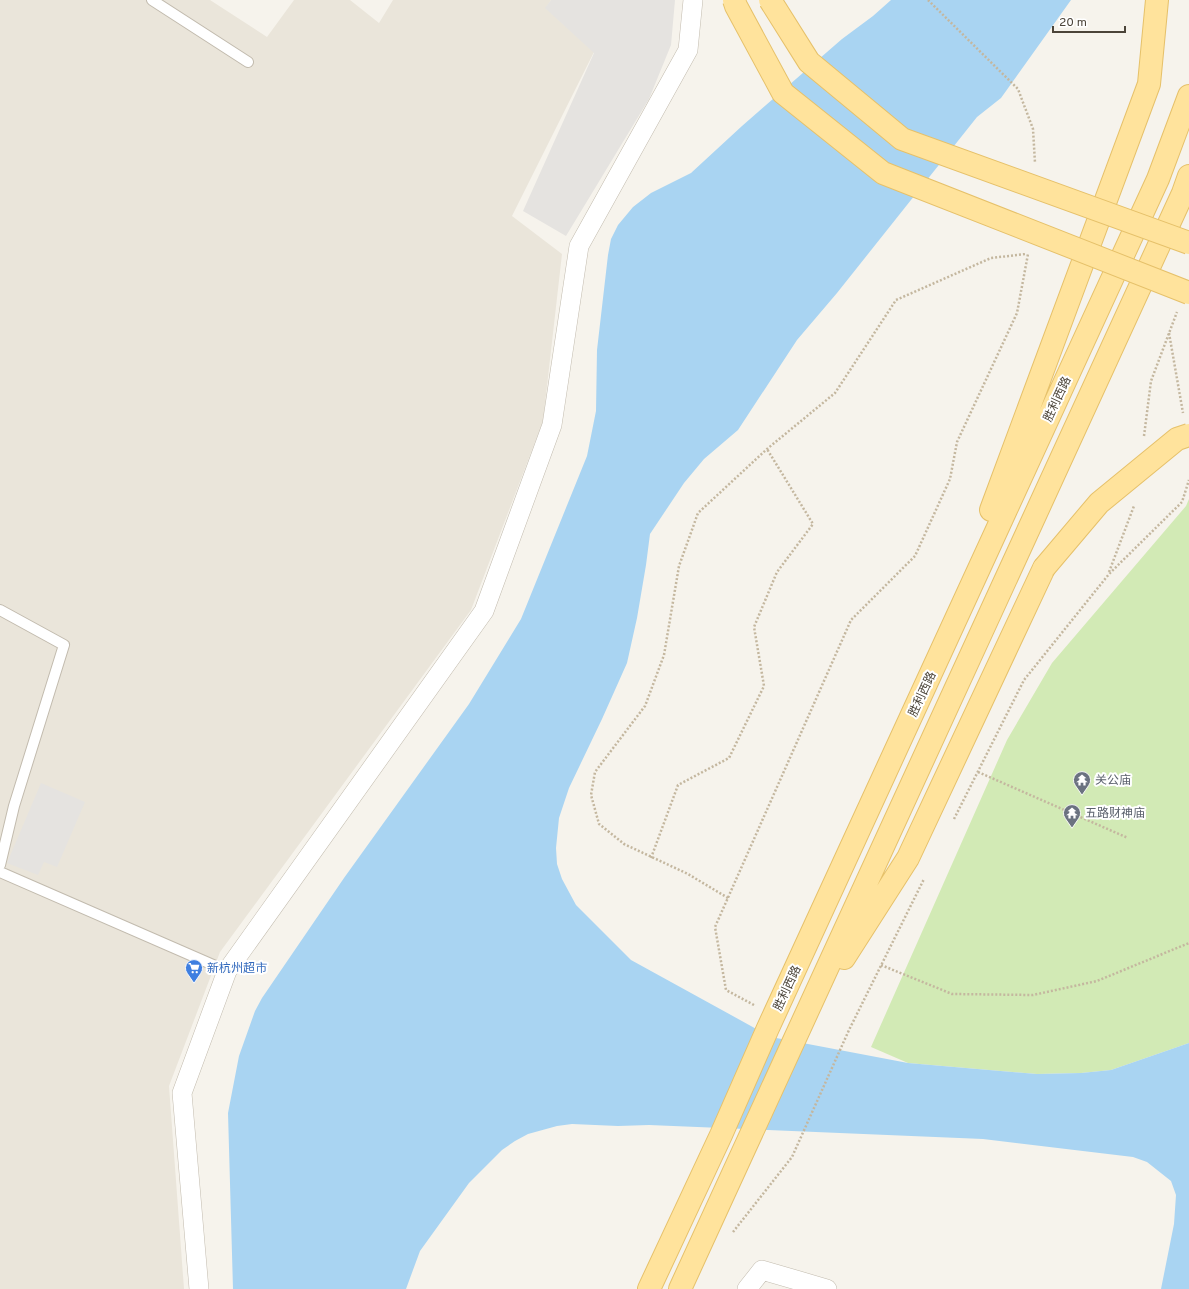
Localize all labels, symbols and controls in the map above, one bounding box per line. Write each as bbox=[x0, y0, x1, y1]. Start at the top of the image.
scale bar bbox=[1053, 8, 1125, 34]
text: 20 m bbox=[1059, 15, 1087, 31]
street label: 胜利西路 bbox=[1041, 374, 1075, 425]
street label: 胜利西路 bbox=[906, 669, 940, 720]
temple icon: 关公庙 bbox=[1072, 770, 1092, 795]
place label: 关公庙 bbox=[1095, 773, 1131, 789]
temple icon: 五路财神庙 bbox=[1062, 803, 1082, 828]
place label: 五路财神庙 bbox=[1085, 806, 1145, 822]
supermarket icon: 新杭州超市 bbox=[184, 958, 204, 983]
place label: 新杭州超市 bbox=[207, 961, 267, 977]
street label: 胜利西路 bbox=[771, 963, 805, 1014]

